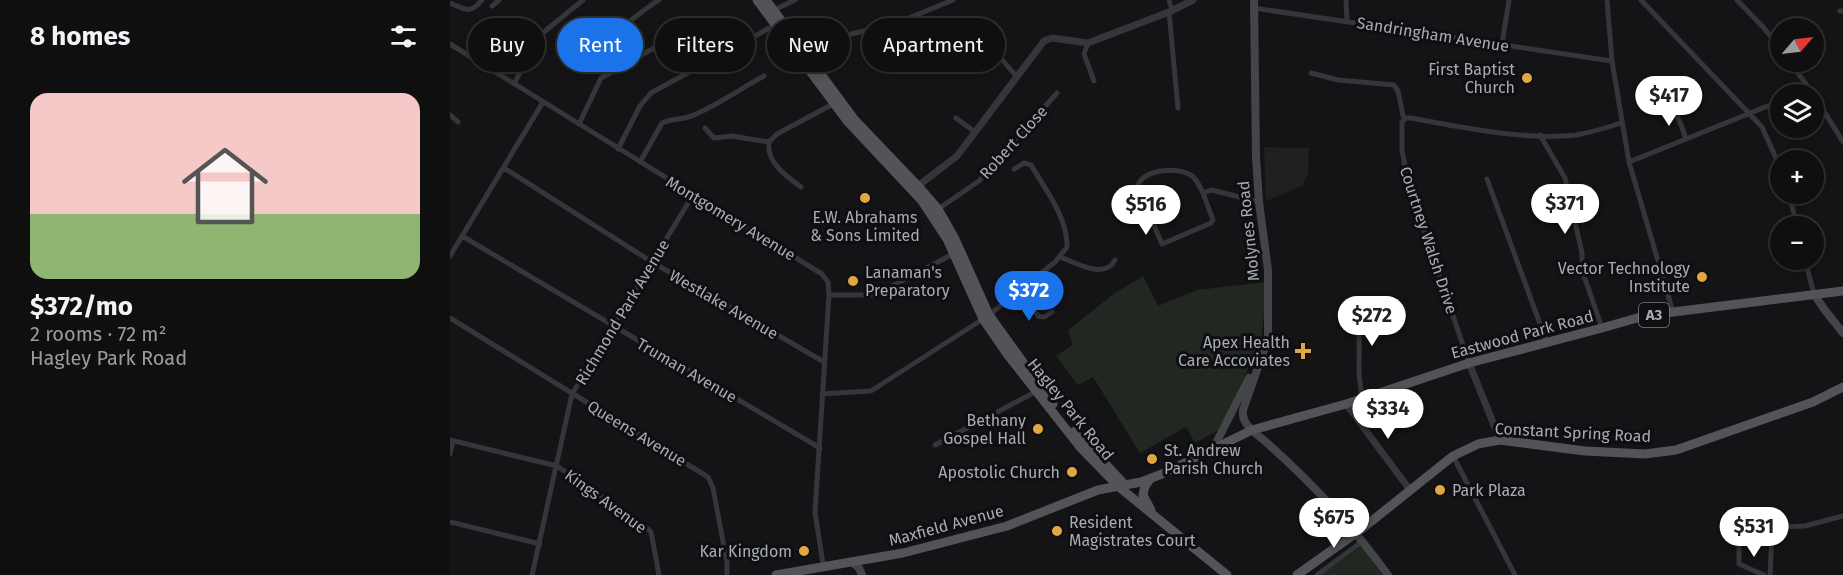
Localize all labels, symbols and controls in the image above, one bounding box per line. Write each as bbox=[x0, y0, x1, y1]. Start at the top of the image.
street label: Sandringham Avenue bbox=[1355, 13, 1510, 56]
chip: Buy bbox=[468, 18, 545, 72]
chip: Rent bbox=[557, 18, 643, 72]
chip: Filters bbox=[655, 18, 755, 72]
chip: New bbox=[767, 18, 850, 72]
chip: Apartment bbox=[862, 18, 1005, 72]
north arrow bbox=[1770, 18, 1824, 72]
map controls bbox=[1770, 18, 1824, 270]
icon: filters bbox=[387, 20, 420, 53]
text: 8 homes bbox=[30, 21, 130, 52]
place label: First Baptist Church bbox=[1428, 60, 1515, 97]
marker: First Baptist Church bbox=[1520, 71, 1534, 85]
pin: $417 bbox=[1633, 76, 1705, 127]
text: $417 bbox=[1649, 83, 1689, 107]
button: layers bbox=[1770, 84, 1824, 138]
street label: Robert Close bbox=[975, 102, 1051, 183]
icon: home bbox=[171, 132, 279, 240]
button: + bbox=[1770, 150, 1824, 204]
street label: Courtney Walsh Drive bbox=[1396, 164, 1461, 316]
street label: Montgomery Avenue bbox=[662, 172, 799, 265]
street label: Molynes Road bbox=[1234, 180, 1263, 282]
pin: $371 bbox=[1529, 184, 1601, 235]
pin: $516 bbox=[1110, 185, 1182, 236]
marker: E.W. Abrahams & Sons Limited bbox=[858, 191, 872, 205]
text: $371 bbox=[1545, 191, 1585, 215]
text: $516 bbox=[1125, 192, 1167, 216]
place label: E.W. Abrahams & Sons Limited bbox=[810, 208, 920, 245]
button: − bbox=[1770, 216, 1824, 270]
street label: Richmond Park Avenue bbox=[571, 236, 673, 388]
place label: Vector Technology Institute bbox=[1558, 259, 1690, 296]
place label: Lanaman's Preparatory bbox=[865, 263, 950, 300]
street label: Westlake Avenue bbox=[666, 266, 781, 343]
marker: Vector Technology Institute bbox=[1695, 270, 1709, 284]
pin: $372 bbox=[993, 271, 1065, 322]
marker: Lanaman's Preparatory bbox=[846, 274, 860, 288]
text: $372 bbox=[1009, 278, 1049, 302]
text: $372/mo bbox=[30, 291, 133, 322]
pin: $272 bbox=[1336, 296, 1408, 347]
text: $272 bbox=[1352, 303, 1392, 327]
road number: A3 bbox=[1639, 303, 1669, 327]
street label: Eastwood Park Road bbox=[1449, 306, 1595, 363]
text: 2 rooms · 72 m² bbox=[30, 322, 166, 346]
place label: Apex Health Care Accoviates bbox=[1178, 333, 1290, 370]
street label: Truman Avenue bbox=[633, 334, 740, 407]
marker: Apex Health Care Accoviates bbox=[1294, 342, 1312, 360]
text: Hagley Park Road bbox=[30, 346, 187, 370]
street label: Hagley Park Road bbox=[1024, 354, 1118, 464]
pin: $334 bbox=[1352, 389, 1424, 440]
street label: Queens Avenue bbox=[584, 396, 690, 470]
text: $334 bbox=[1366, 396, 1410, 420]
place label: Bethany Gospel Hall bbox=[943, 411, 1026, 448]
street label: Constant Spring Road bbox=[1494, 419, 1652, 446]
marker: Bethany Gospel Hall bbox=[1031, 422, 1045, 436]
place label: St. Andrew Parish Church bbox=[1164, 441, 1263, 478]
marker: St. Andrew Parish Church bbox=[1145, 452, 1159, 466]
place label: Apostolic Church bbox=[938, 463, 1060, 482]
street label: Kings Avenue bbox=[561, 465, 650, 537]
marker: Apostolic Church bbox=[1065, 465, 1079, 479]
place label: Park Plaza bbox=[1452, 481, 1526, 500]
marker: Park Plaza bbox=[1433, 483, 1447, 497]
pin: $675 bbox=[1298, 498, 1370, 549]
street label: Maxfield Avenue bbox=[887, 501, 1006, 550]
text: $675 bbox=[1313, 505, 1355, 529]
pin: $531 bbox=[1718, 507, 1790, 558]
place label: Resident Magistrates Court bbox=[1069, 513, 1196, 550]
text: $531 bbox=[1734, 514, 1774, 538]
marker: Resident Magistrates Court bbox=[1050, 524, 1064, 538]
place label: Kar Kingdom bbox=[700, 542, 792, 561]
marker: Kar Kingdom bbox=[797, 544, 811, 558]

